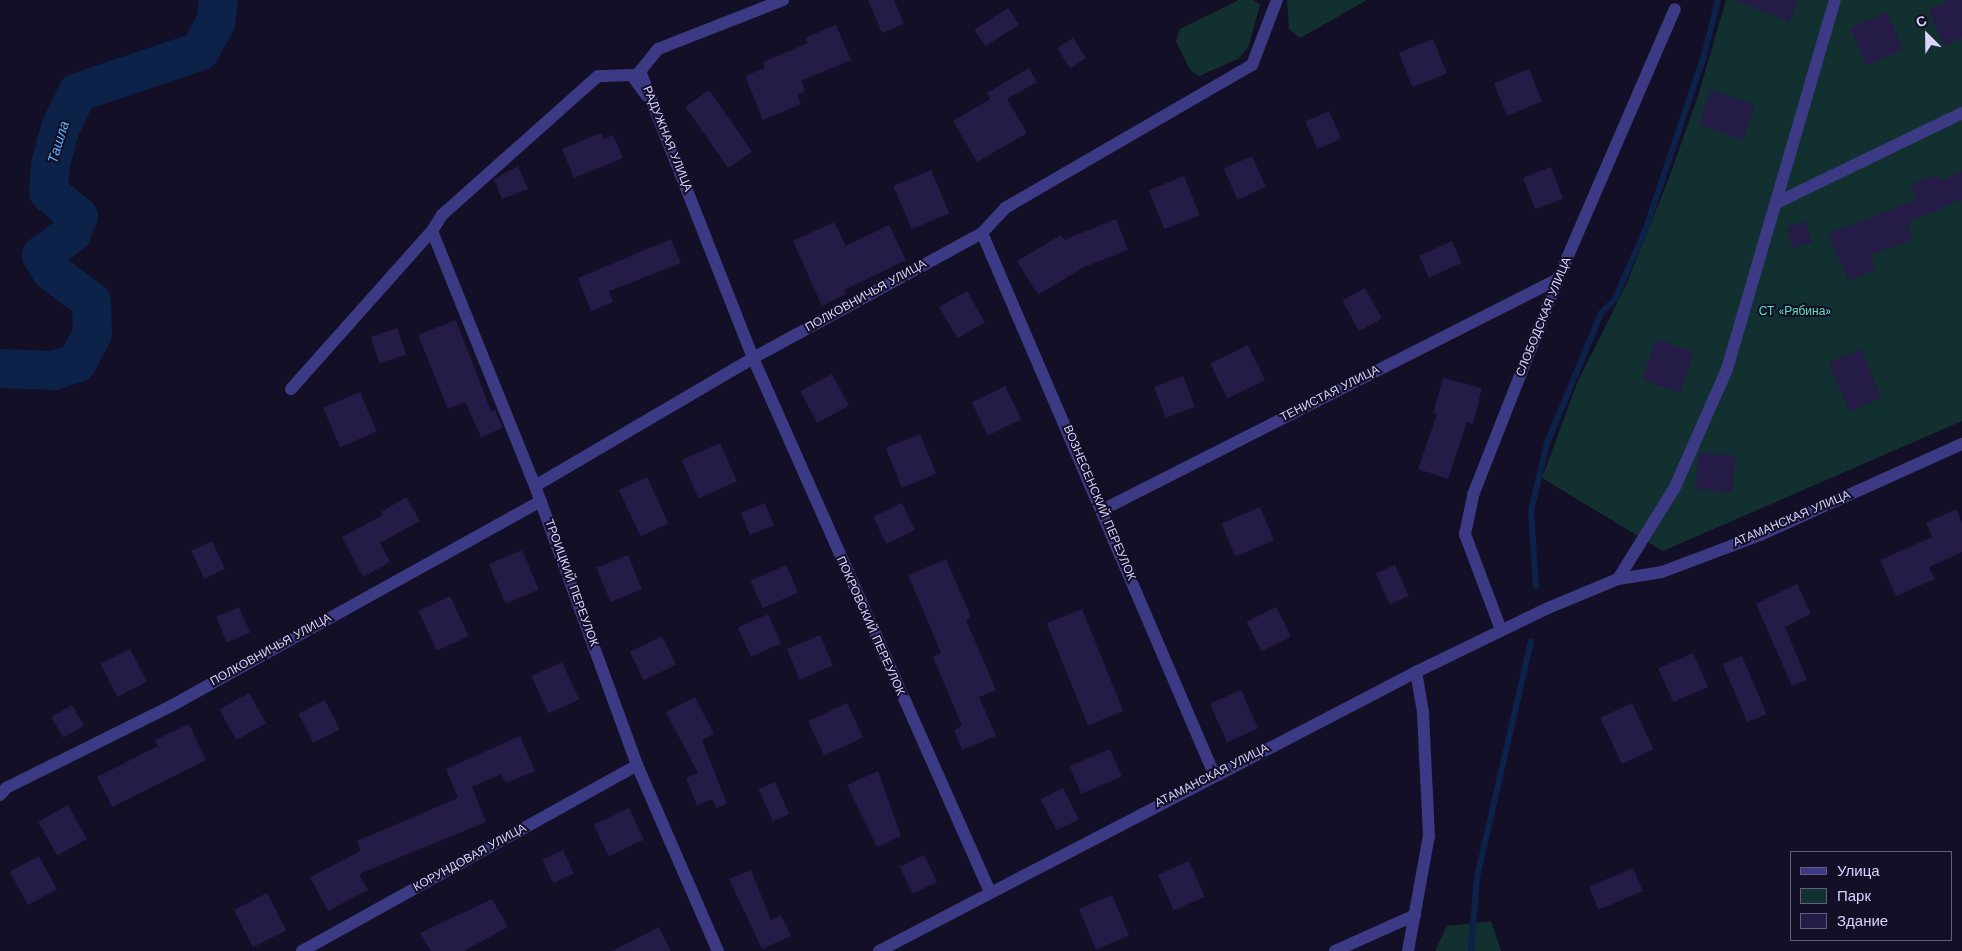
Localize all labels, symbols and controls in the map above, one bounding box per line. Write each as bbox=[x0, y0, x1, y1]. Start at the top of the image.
north arrow bbox=[1902, 10, 1952, 60]
text: С bbox=[1913, 12, 1929, 31]
street label: РАДУЖНАЯ УЛИЦА bbox=[639, 84, 695, 194]
water label: Ташла bbox=[44, 119, 72, 165]
street label: СЛОБОДСКАЯ УЛИЦА bbox=[1513, 255, 1575, 379]
street label: ПОЛКОВНИЧЬЯ УЛИЦА bbox=[803, 257, 929, 335]
park label: СТ «Рябина» bbox=[1759, 305, 1831, 319]
street label: ТЕНИСТАЯ УЛИЦА bbox=[1278, 363, 1382, 425]
street label: ВОЗНЕСЕНСКИЙ ПЕРЕУЛОК bbox=[1060, 423, 1138, 583]
street label: АТАМАНСКАЯ УЛИЦА bbox=[1731, 488, 1853, 550]
street label: ТРОИЦКИЙ ПЕРЕУЛОК bbox=[541, 517, 601, 649]
street label: ПОКРОВСКИЙ ПЕРЕУЛОК bbox=[833, 554, 907, 698]
street label: ПОЛКОВНИЧЬЯ УЛИЦА bbox=[208, 611, 334, 689]
street label: АТАМАНСКАЯ УЛИЦА bbox=[1153, 741, 1271, 811]
street label: КОРУНДОВАЯ УЛИЦА bbox=[411, 821, 529, 895]
legend bbox=[1790, 851, 1952, 941]
text: Улица bbox=[1837, 862, 1880, 880]
text: Парк bbox=[1837, 887, 1871, 905]
text: Здание bbox=[1837, 912, 1888, 930]

